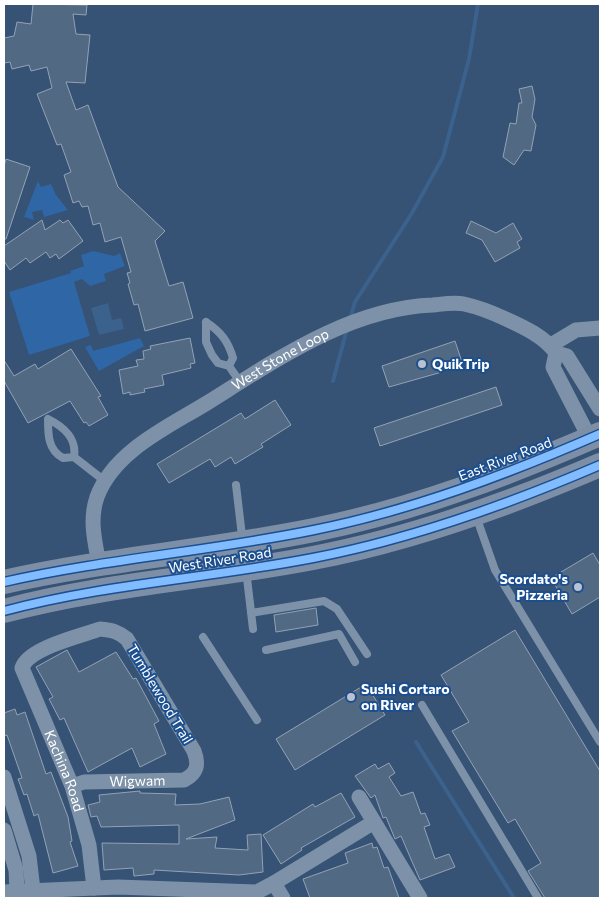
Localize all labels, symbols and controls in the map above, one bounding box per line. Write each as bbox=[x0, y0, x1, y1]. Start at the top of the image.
street label: West Stone Loop bbox=[228, 325, 331, 393]
place label: QuikTrip bbox=[432, 355, 489, 372]
marker: QuikTrip bbox=[416, 358, 428, 370]
street label: East River Road bbox=[456, 433, 554, 484]
street label: West River Road bbox=[167, 543, 272, 576]
place label: Scordato's Pizzeria bbox=[499, 570, 568, 603]
marker: Scordato's Pizzeria bbox=[572, 581, 584, 593]
street label: Tumblewood Trail bbox=[124, 641, 197, 747]
place label: Sushi Cortaro on River bbox=[361, 680, 450, 713]
marker: Sushi Cortaro on River bbox=[345, 691, 357, 703]
street label: Kachina Road bbox=[41, 727, 88, 813]
street label: Wigwam bbox=[109, 771, 166, 789]

